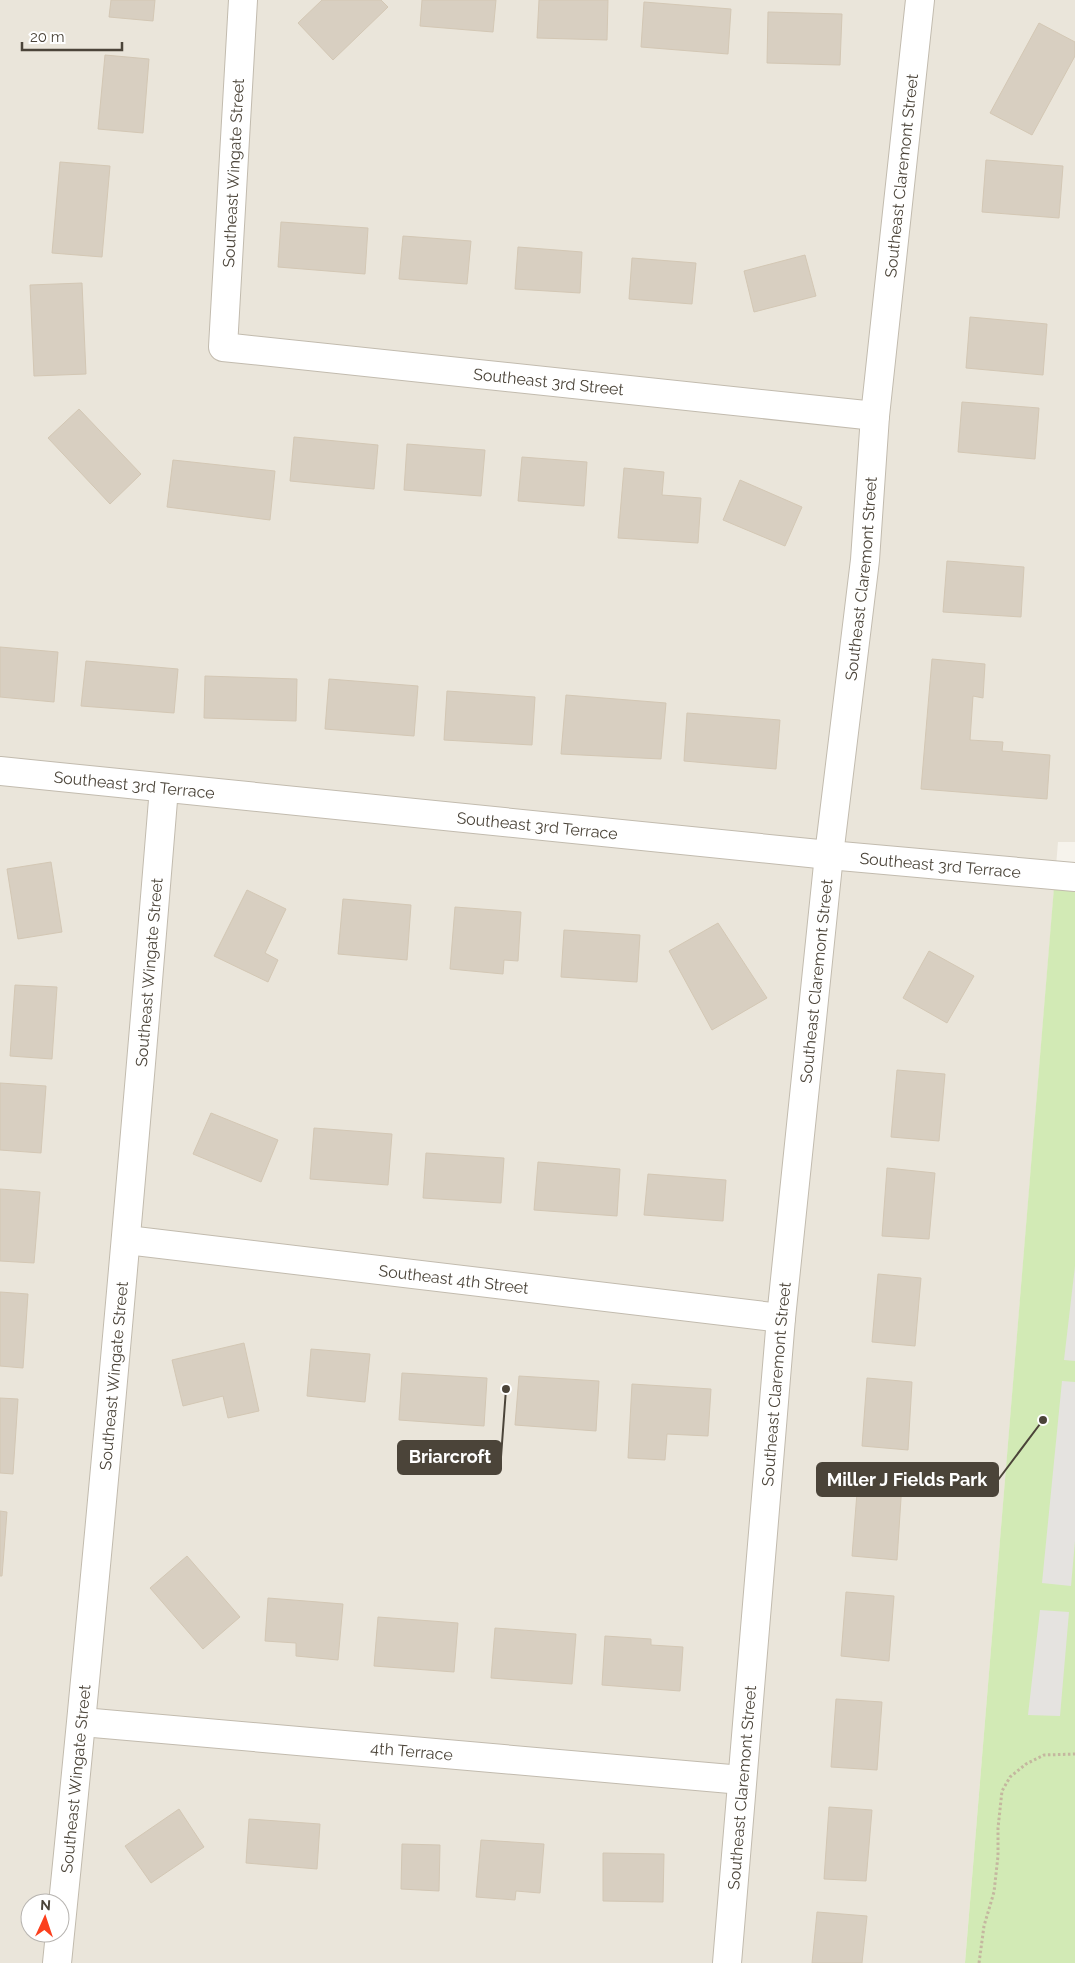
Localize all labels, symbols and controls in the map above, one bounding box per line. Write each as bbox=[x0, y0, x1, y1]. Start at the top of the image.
scale bar bbox=[22, 20, 122, 52]
text: 20 m bbox=[30, 28, 65, 46]
street label: Southeast Claremont Street bbox=[881, 72, 922, 279]
street label: Southeast Wingate Street bbox=[219, 77, 248, 268]
street label: Southeast 3rd Street bbox=[472, 365, 625, 399]
street label: Southeast Claremont Street bbox=[841, 475, 881, 682]
street label: Southeast 3rd Terrace bbox=[53, 767, 216, 803]
street label: Southeast 3rd Terrace bbox=[456, 808, 619, 844]
street label: Southeast 3rd Terrace bbox=[859, 849, 1022, 882]
street label: Southeast Wingate Street bbox=[132, 876, 167, 1068]
street label: Southeast Claremont Street bbox=[796, 878, 837, 1084]
street label: Southeast 4th Street bbox=[378, 1261, 530, 1298]
street label: Southeast Wingate Street bbox=[96, 1280, 132, 1471]
street label: Southeast Claremont Street bbox=[758, 1280, 795, 1487]
callout: Briarcroft bbox=[398, 1441, 501, 1474]
text: Briarcroft bbox=[409, 1446, 491, 1467]
callout: Miller J Fields Park bbox=[817, 1463, 998, 1496]
text: Miller J Fields Park bbox=[827, 1469, 988, 1490]
street label: Southeast Wingate Street bbox=[57, 1683, 95, 1874]
street label: Southeast Claremont Street bbox=[724, 1684, 760, 1891]
street label: 4th Terrace bbox=[370, 1738, 454, 1765]
north arrow bbox=[20, 1893, 70, 1943]
text: N bbox=[40, 1897, 51, 1913]

